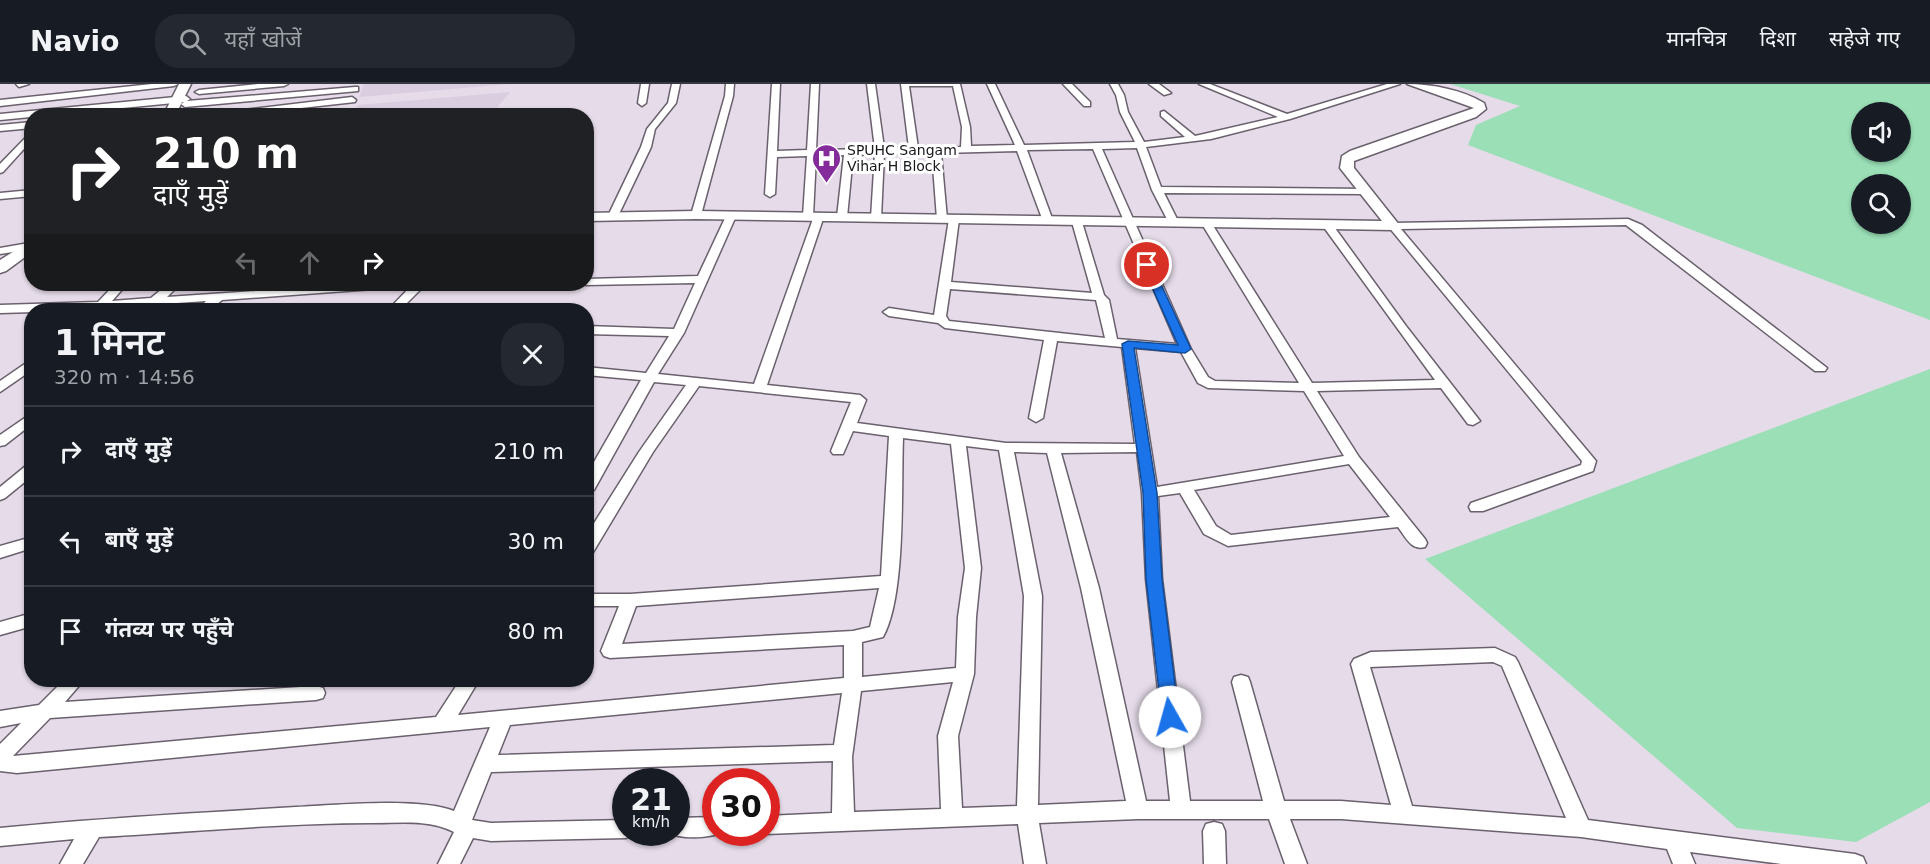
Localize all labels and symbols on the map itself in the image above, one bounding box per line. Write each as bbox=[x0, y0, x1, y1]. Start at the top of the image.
hospital icon: SPUHC Sangam Vihar H Block bbox=[810, 142, 842, 184]
place label: SPUHC Sangam Vihar H Block bbox=[847, 142, 957, 174]
pin bbox=[1121, 239, 1172, 290]
position arrow bbox=[1138, 685, 1202, 749]
speed limit sign: 30 bbox=[702, 768, 780, 846]

